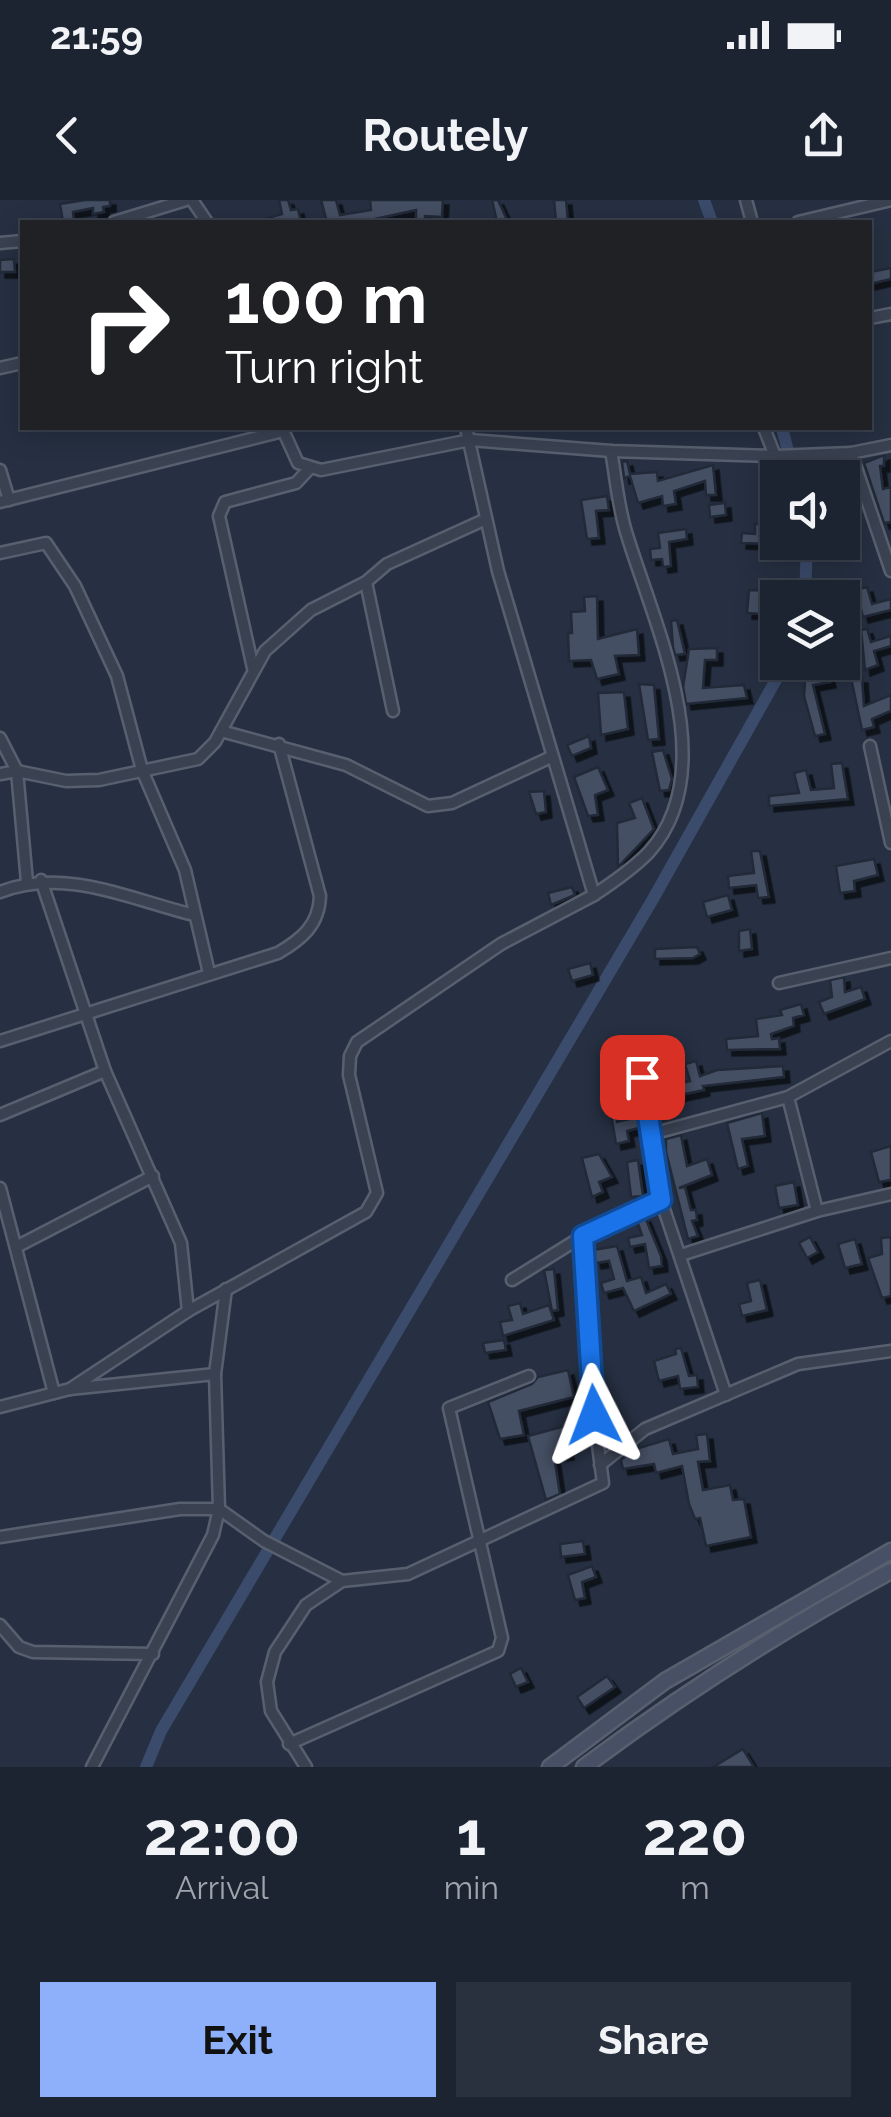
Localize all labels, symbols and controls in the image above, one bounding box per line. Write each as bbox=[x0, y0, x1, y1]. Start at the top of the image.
text: 21:59 bbox=[50, 13, 143, 58]
icon: back bbox=[40, 108, 95, 163]
icon: share bbox=[796, 108, 851, 163]
text: Routely bbox=[363, 109, 528, 162]
text: 100 m bbox=[225, 257, 428, 339]
icon: right bbox=[60, 260, 190, 390]
text: Turn right bbox=[225, 341, 423, 394]
map controls bbox=[760, 460, 860, 680]
button: sound bbox=[760, 460, 860, 560]
button: layers bbox=[760, 580, 860, 680]
pin bbox=[600, 1035, 685, 1120]
icon: arrive bbox=[615, 1050, 670, 1105]
position arrow bbox=[542, 1363, 646, 1467]
text: 22:00 bbox=[144, 1799, 300, 1869]
text: 1 bbox=[456, 1799, 486, 1869]
text: 220 bbox=[643, 1799, 747, 1869]
text: Arrival bbox=[175, 1869, 269, 1906]
text: min bbox=[444, 1869, 499, 1906]
text: m bbox=[680, 1869, 710, 1906]
button: Exit bbox=[40, 1982, 436, 2097]
button: Share bbox=[456, 1982, 851, 2097]

